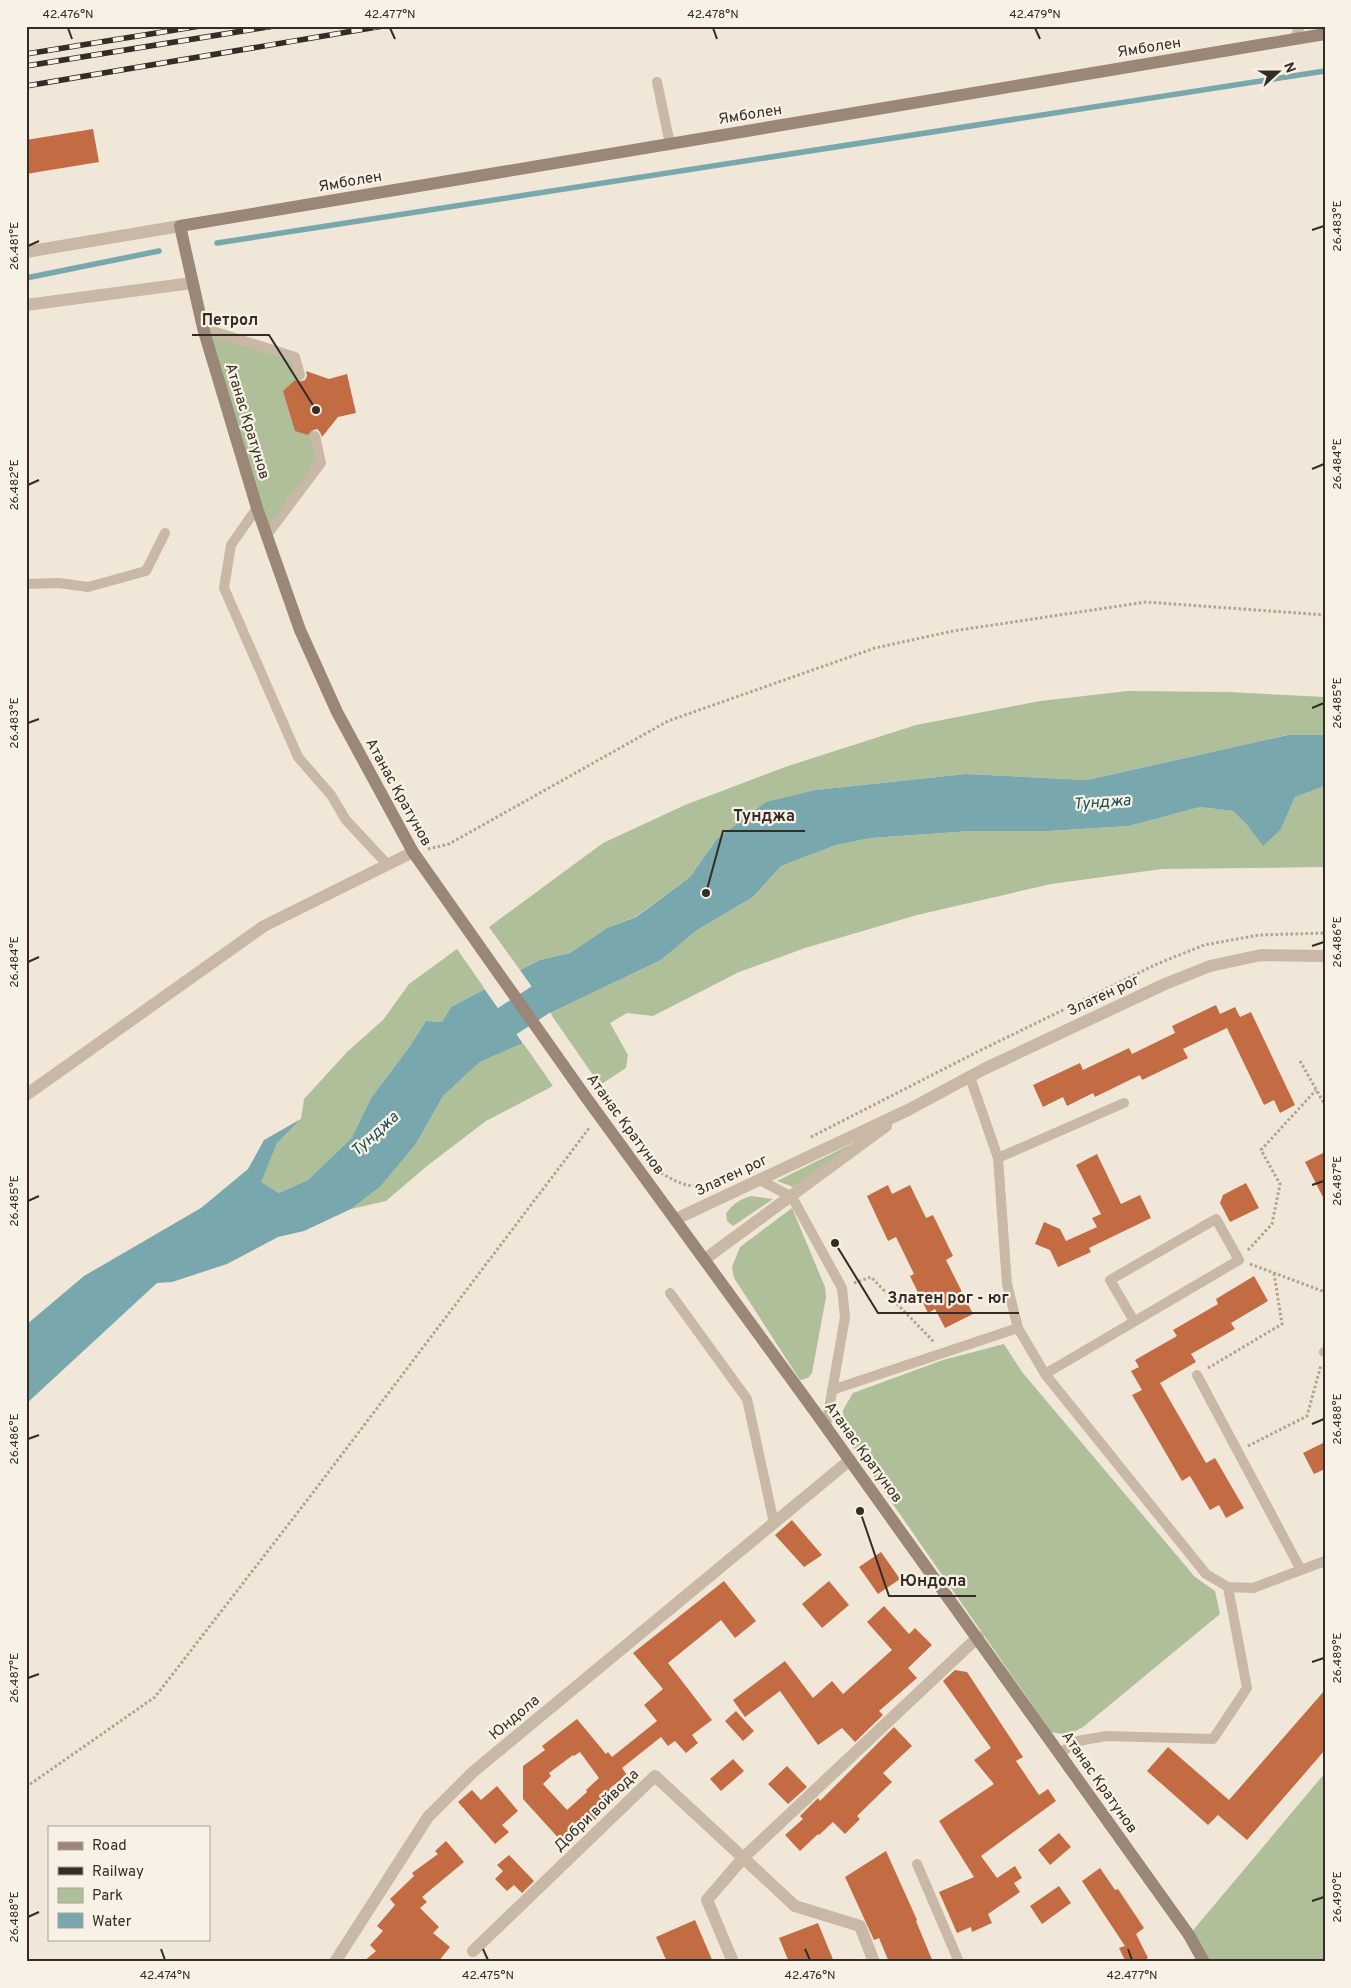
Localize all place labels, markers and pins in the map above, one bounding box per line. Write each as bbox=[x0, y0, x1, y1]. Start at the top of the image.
callout: Петрол bbox=[192, 304, 269, 335]
callout: Тунджа bbox=[723, 800, 805, 831]
callout: Златен рог - юг bbox=[878, 1282, 1019, 1313]
callout: Юндола bbox=[889, 1565, 976, 1596]

